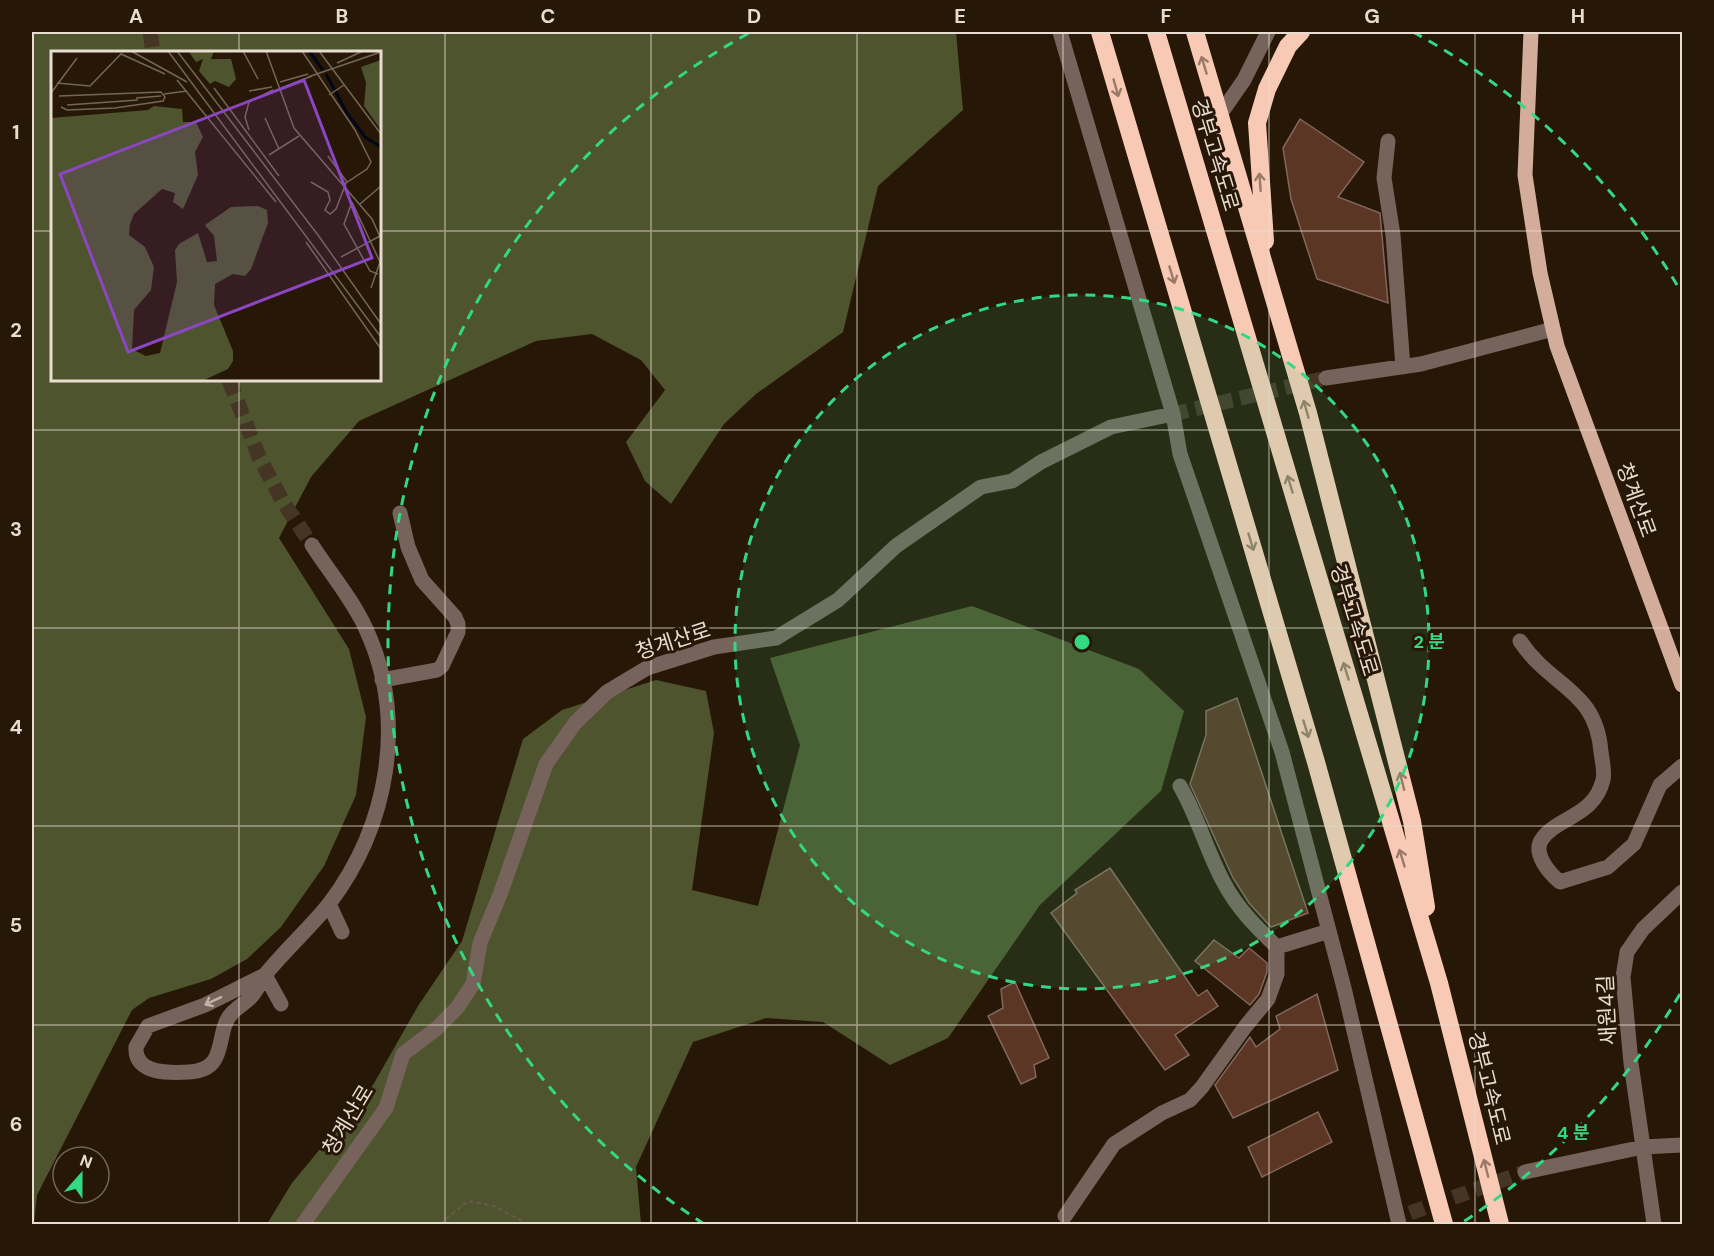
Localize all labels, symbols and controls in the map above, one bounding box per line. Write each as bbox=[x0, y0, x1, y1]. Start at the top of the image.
text: A bbox=[129, 3, 143, 29]
text: B bbox=[336, 3, 348, 29]
text: C bbox=[541, 3, 555, 29]
text: D bbox=[747, 3, 761, 29]
text: E bbox=[954, 3, 966, 29]
text: F bbox=[1160, 3, 1172, 29]
text: G bbox=[1364, 3, 1380, 29]
text: H bbox=[1571, 3, 1585, 29]
inset map bbox=[51, 51, 381, 381]
one-way arrow bbox=[1198, 56, 1209, 75]
one-way arrow bbox=[1111, 78, 1123, 97]
street label: 경부고속도로 bbox=[1185, 95, 1245, 215]
text: 1 bbox=[12, 119, 20, 145]
one-way arrow bbox=[1254, 172, 1265, 192]
one-way arrow bbox=[1167, 265, 1178, 284]
text: 2 bbox=[10, 317, 22, 343]
one-way arrow bbox=[1300, 400, 1311, 419]
street label: 청계산로 bbox=[1610, 459, 1662, 541]
one-way arrow bbox=[1284, 475, 1295, 494]
text: 3 bbox=[10, 516, 22, 542]
one-way arrow bbox=[1246, 532, 1257, 551]
street label: 경부고속도로 bbox=[1324, 560, 1384, 680]
street label: 청계산로 bbox=[632, 616, 714, 666]
text: 2 분 bbox=[1413, 630, 1445, 654]
centre of rings bbox=[1072, 632, 1092, 652]
one-way arrow bbox=[1340, 662, 1351, 681]
text: 4 bbox=[10, 714, 23, 740]
one-way arrow bbox=[1301, 719, 1312, 738]
one-way arrow bbox=[1396, 772, 1407, 791]
one-way arrow bbox=[1396, 849, 1407, 868]
text: 5 bbox=[10, 912, 22, 938]
street label: 새원4길 bbox=[1591, 974, 1623, 1046]
one-way arrow bbox=[204, 996, 222, 1008]
street label: 경부고속도로 bbox=[1461, 1028, 1517, 1148]
street label: 청계산로 bbox=[316, 1080, 380, 1160]
text: 6 bbox=[10, 1111, 22, 1137]
text: 4 분 bbox=[1557, 1121, 1590, 1145]
north arrow bbox=[51, 1145, 111, 1205]
text: N bbox=[77, 1150, 95, 1173]
one-way arrow bbox=[1479, 1159, 1491, 1178]

